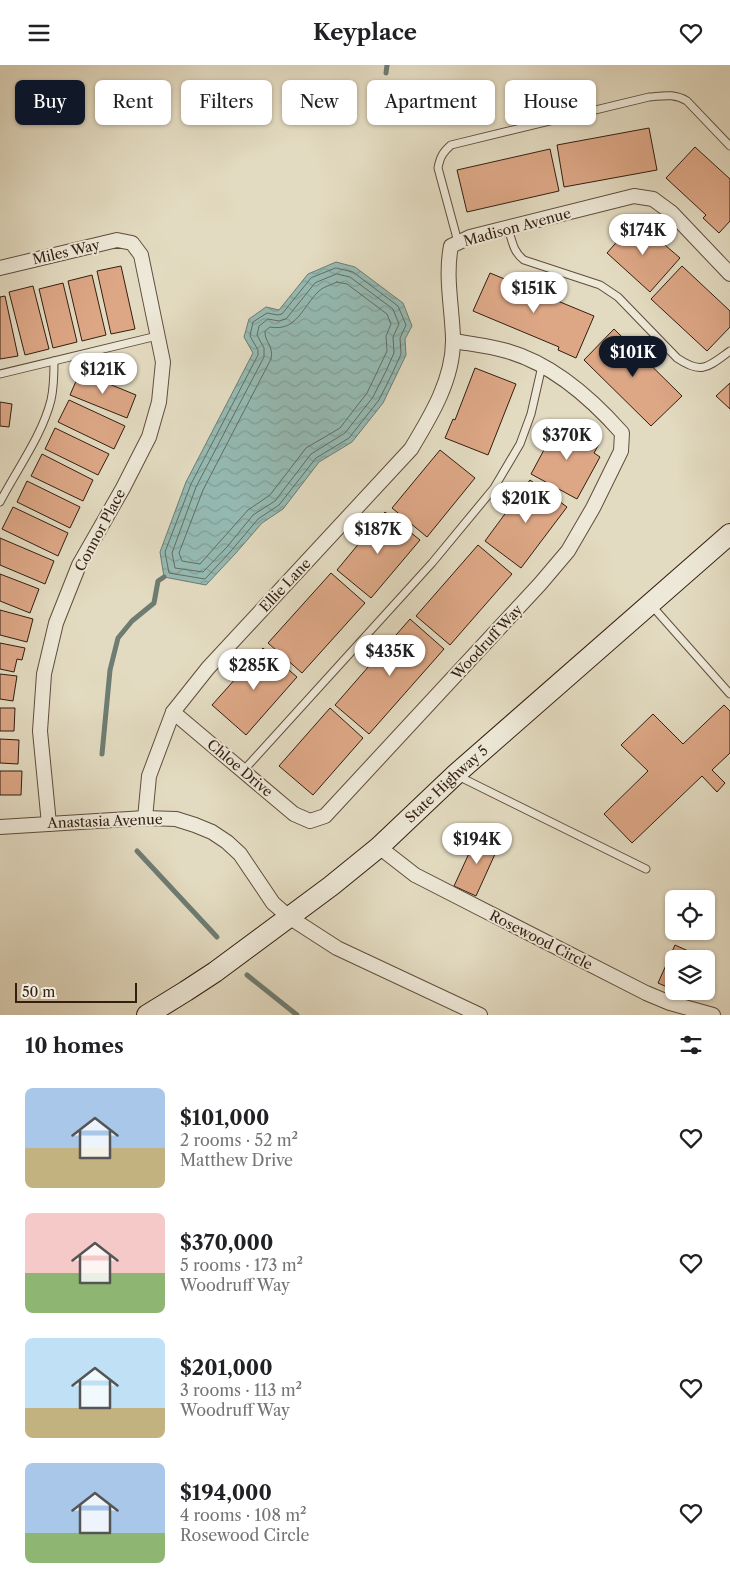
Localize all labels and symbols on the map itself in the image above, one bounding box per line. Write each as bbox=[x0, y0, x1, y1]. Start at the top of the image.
street label: Madison Avenue bbox=[461, 204, 573, 250]
pin: $174K bbox=[608, 213, 678, 256]
street label: Miles Way bbox=[31, 235, 102, 268]
pin: $151K bbox=[499, 271, 569, 314]
pin: $101K bbox=[598, 335, 668, 378]
pin: $121K bbox=[68, 353, 138, 395]
pin: $370K bbox=[532, 419, 602, 461]
pin: $201K bbox=[491, 481, 561, 524]
street label: Connor Place bbox=[71, 486, 129, 574]
pin: $187K bbox=[343, 513, 413, 555]
street label: Ellie Lane bbox=[256, 554, 315, 616]
street label: Woodruff Way bbox=[447, 601, 526, 684]
pin: $435K bbox=[355, 635, 425, 677]
pin: $285K bbox=[219, 649, 289, 691]
street label: Chloe Drive bbox=[203, 735, 277, 801]
street label: State Highway 5 bbox=[401, 741, 492, 827]
street label: Anastasia Avenue bbox=[46, 810, 163, 832]
pin: $194K bbox=[442, 823, 512, 865]
street label: Rosewood Circle bbox=[486, 906, 596, 974]
scale bar bbox=[15, 980, 138, 1003]

